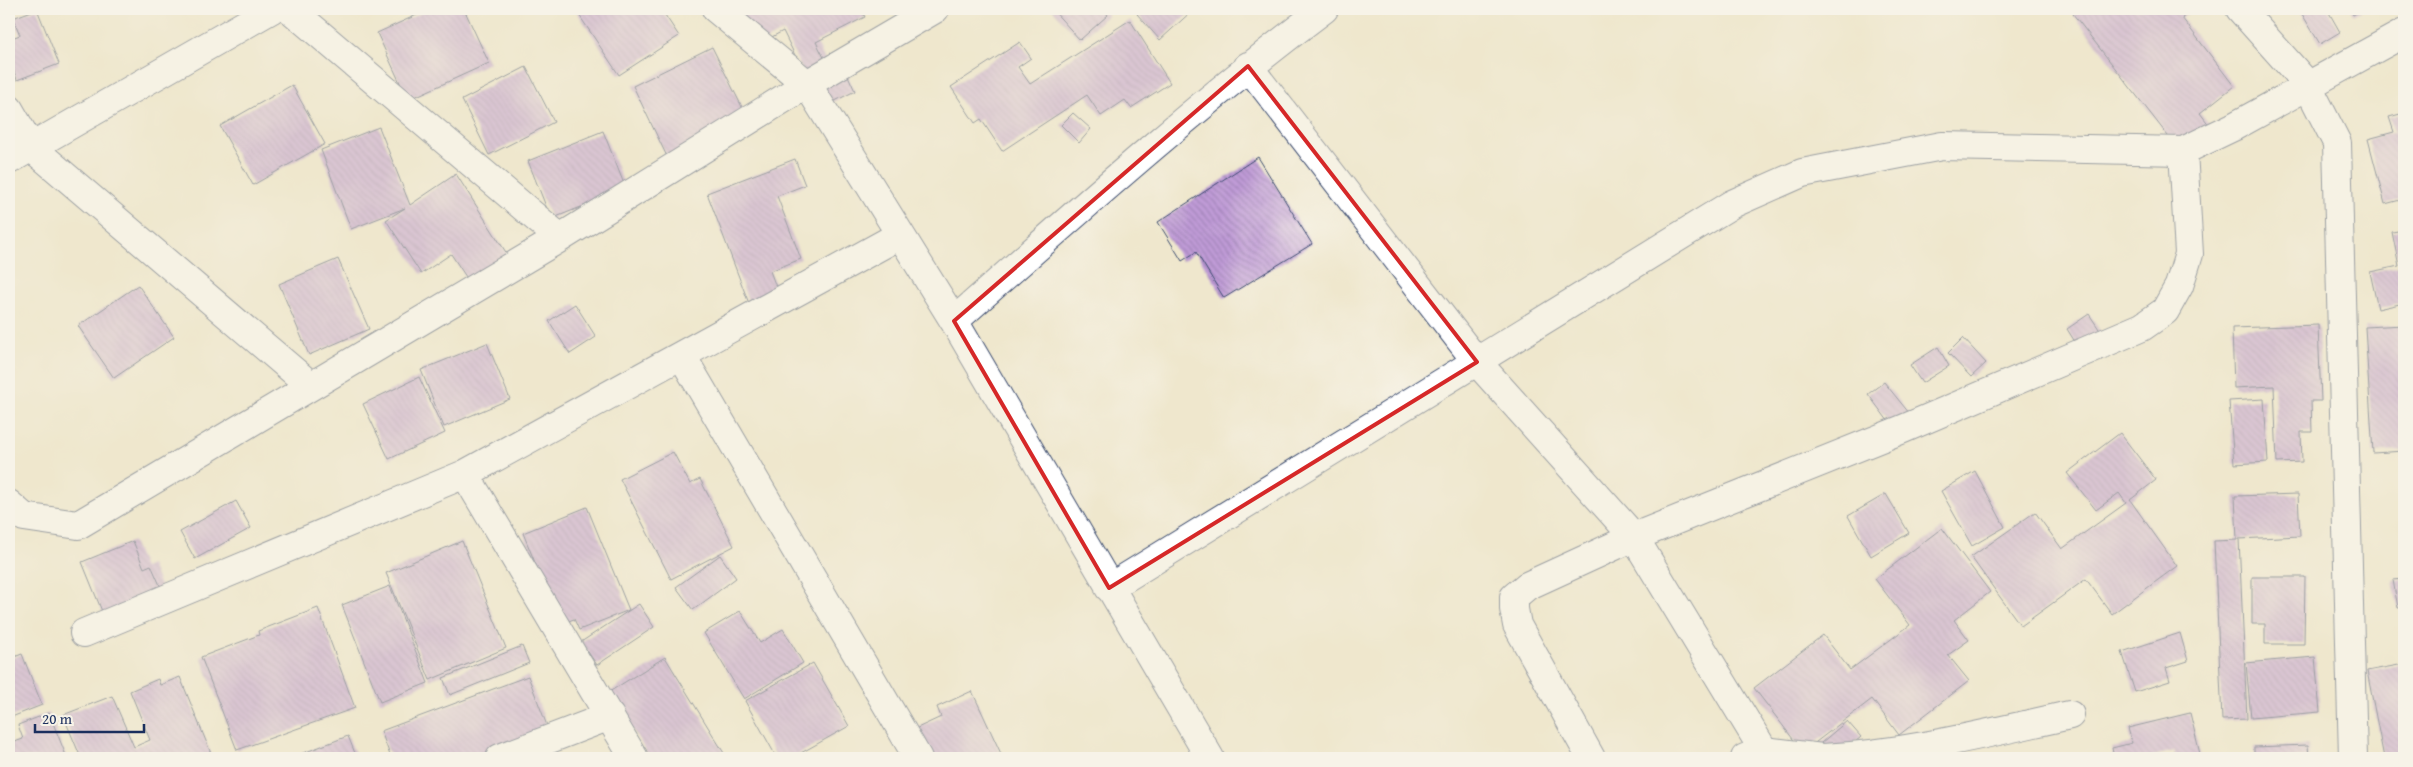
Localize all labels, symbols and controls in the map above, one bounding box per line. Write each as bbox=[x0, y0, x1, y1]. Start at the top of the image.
scale bar bbox=[35, 702, 144, 734]
text: 20 m bbox=[42, 708, 73, 729]

